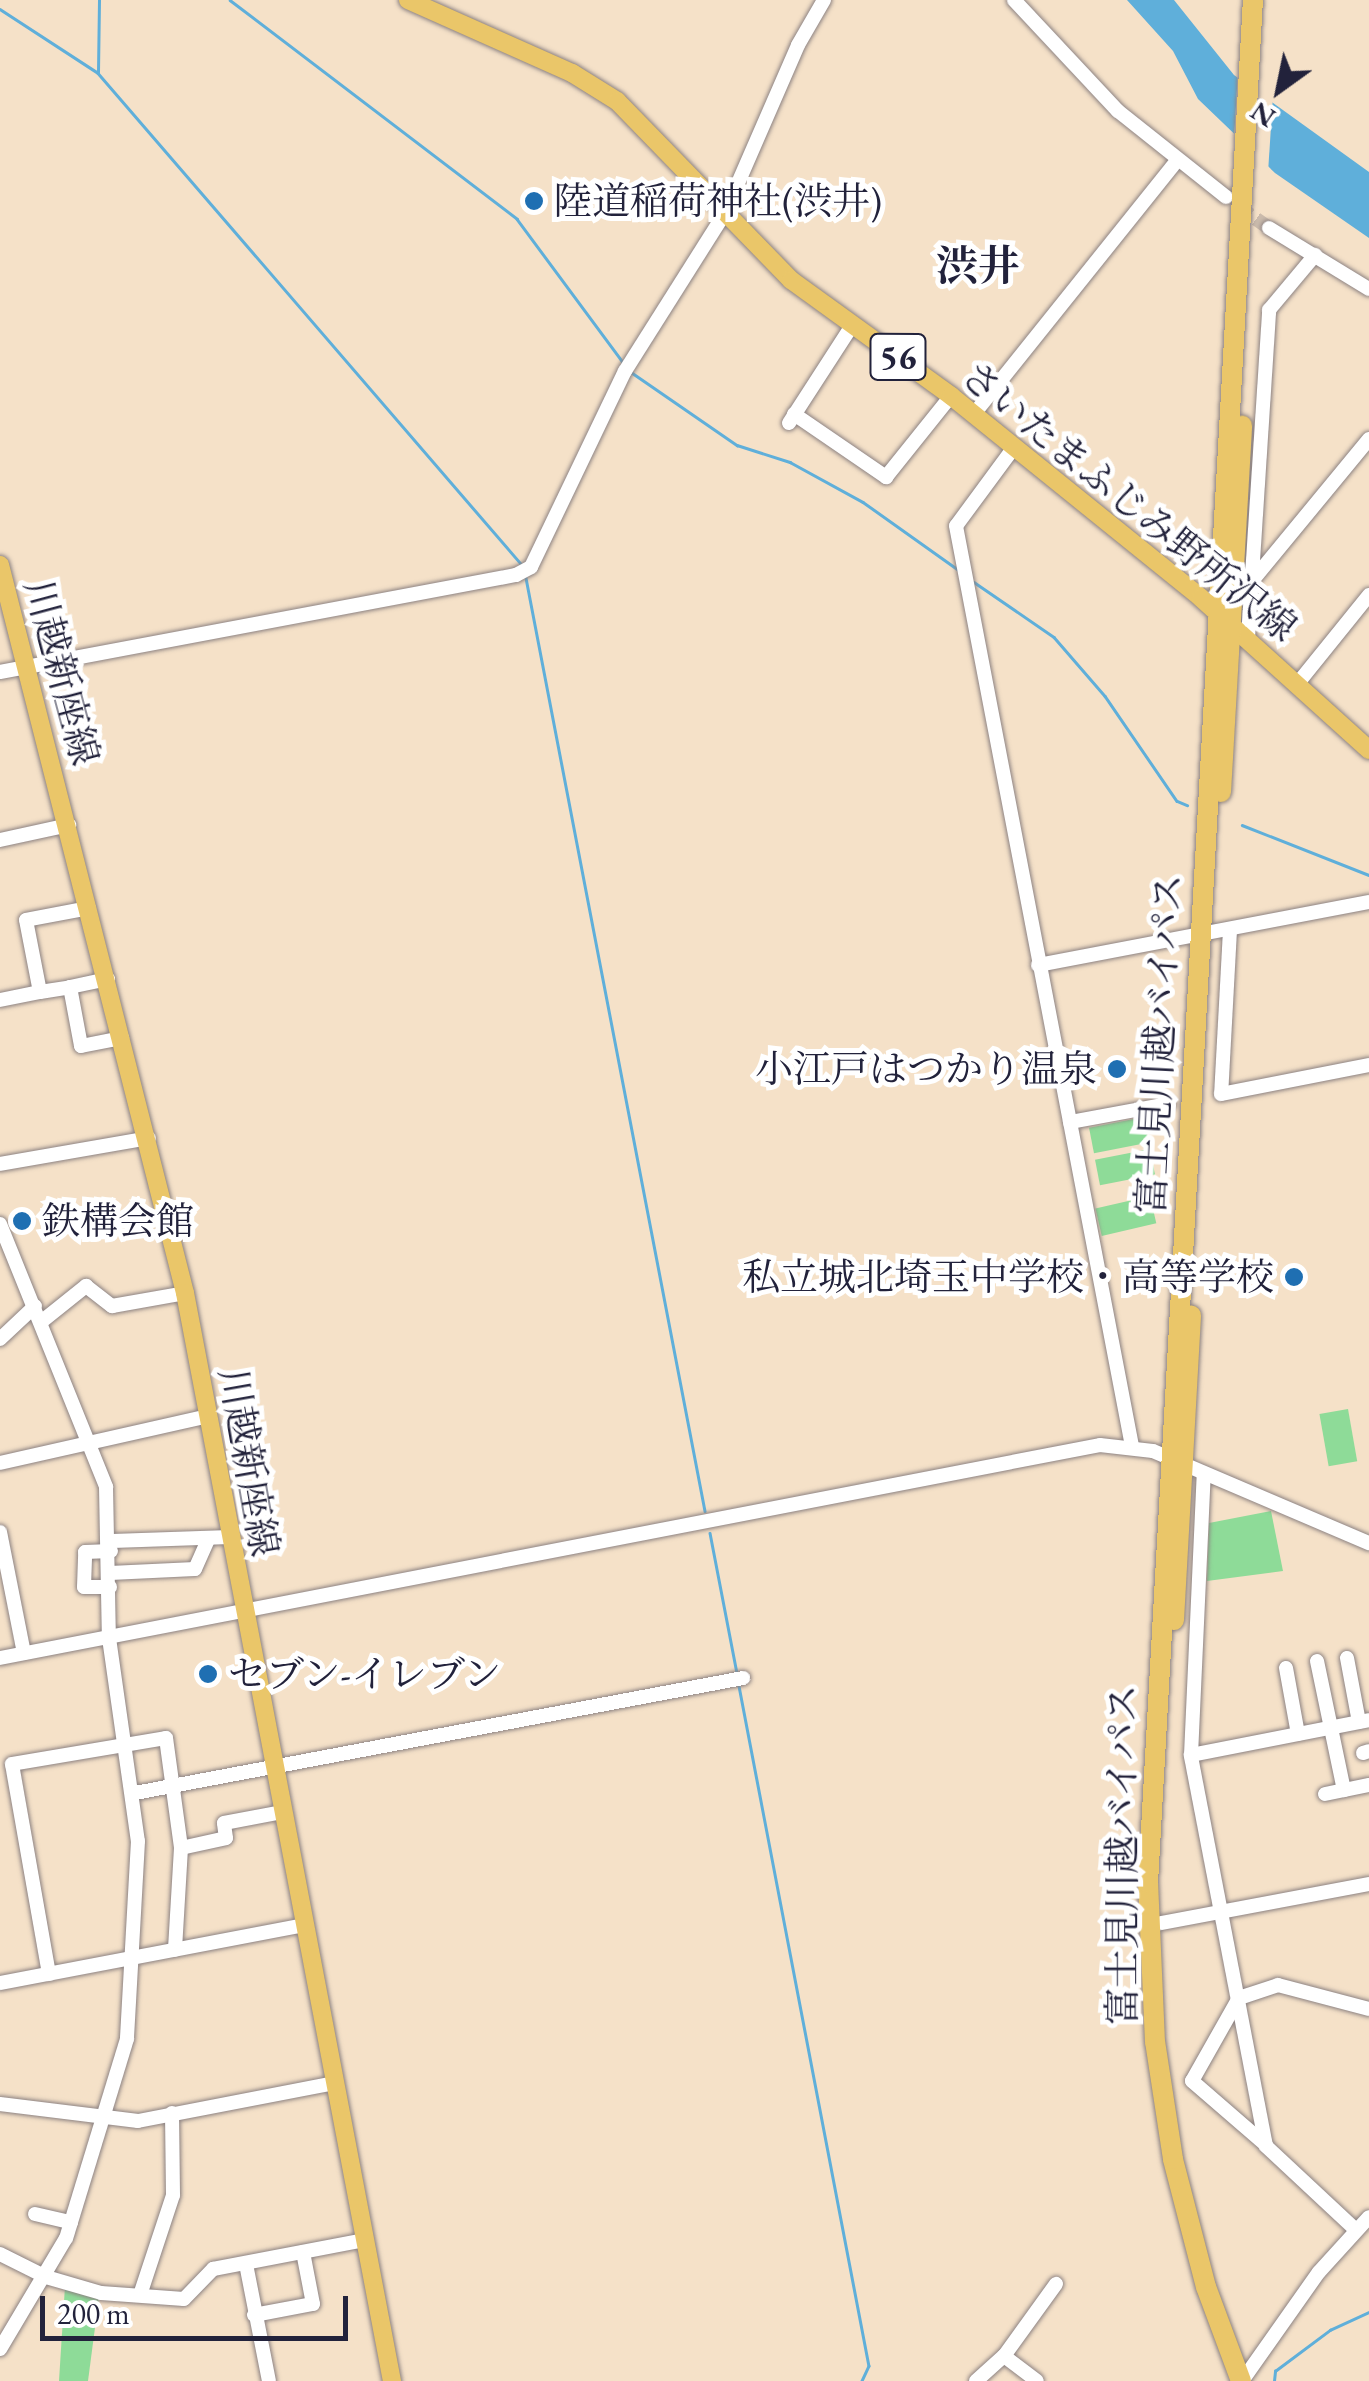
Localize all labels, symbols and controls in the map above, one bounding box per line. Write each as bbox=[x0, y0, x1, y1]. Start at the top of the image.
north arrow bbox=[1229, 40, 1329, 140]
text: N bbox=[1243, 94, 1282, 136]
place label: 陸道稲荷神社(渋井) bbox=[554, 178, 882, 224]
marker: 陸道稲荷神社(渋井) bbox=[523, 190, 545, 212]
district label: 渋井 bbox=[936, 241, 1020, 291]
road number: 56 bbox=[868, 327, 928, 387]
street label: さいたまふじみ野所沢線 bbox=[952, 352, 1306, 650]
street label: 川越新座線 bbox=[15, 574, 109, 770]
street label: 富士見川越バイパス bbox=[1127, 872, 1191, 1216]
place label: 小江戸はつかり温泉 bbox=[755, 1046, 1097, 1092]
marker: 小江戸はつかり温泉 bbox=[1106, 1058, 1128, 1080]
place label: 鉄構会館 bbox=[42, 1198, 194, 1244]
marker: 鉄構会館 bbox=[11, 1210, 33, 1232]
place label: 私立城北埼玉中学校・高等学校 bbox=[742, 1254, 1274, 1300]
marker: 私立城北埼玉中学校・高等学校 bbox=[1283, 1266, 1305, 1288]
street label: 川越新座線 bbox=[210, 1364, 288, 1560]
place label: セブン-イレブン bbox=[228, 1651, 504, 1697]
marker: セブン-イレブン bbox=[197, 1663, 219, 1685]
street label: 富士見川越バイパス bbox=[1099, 1684, 1145, 2026]
scale bar bbox=[45, 2276, 352, 2338]
text: 200 m bbox=[57, 2294, 130, 2333]

